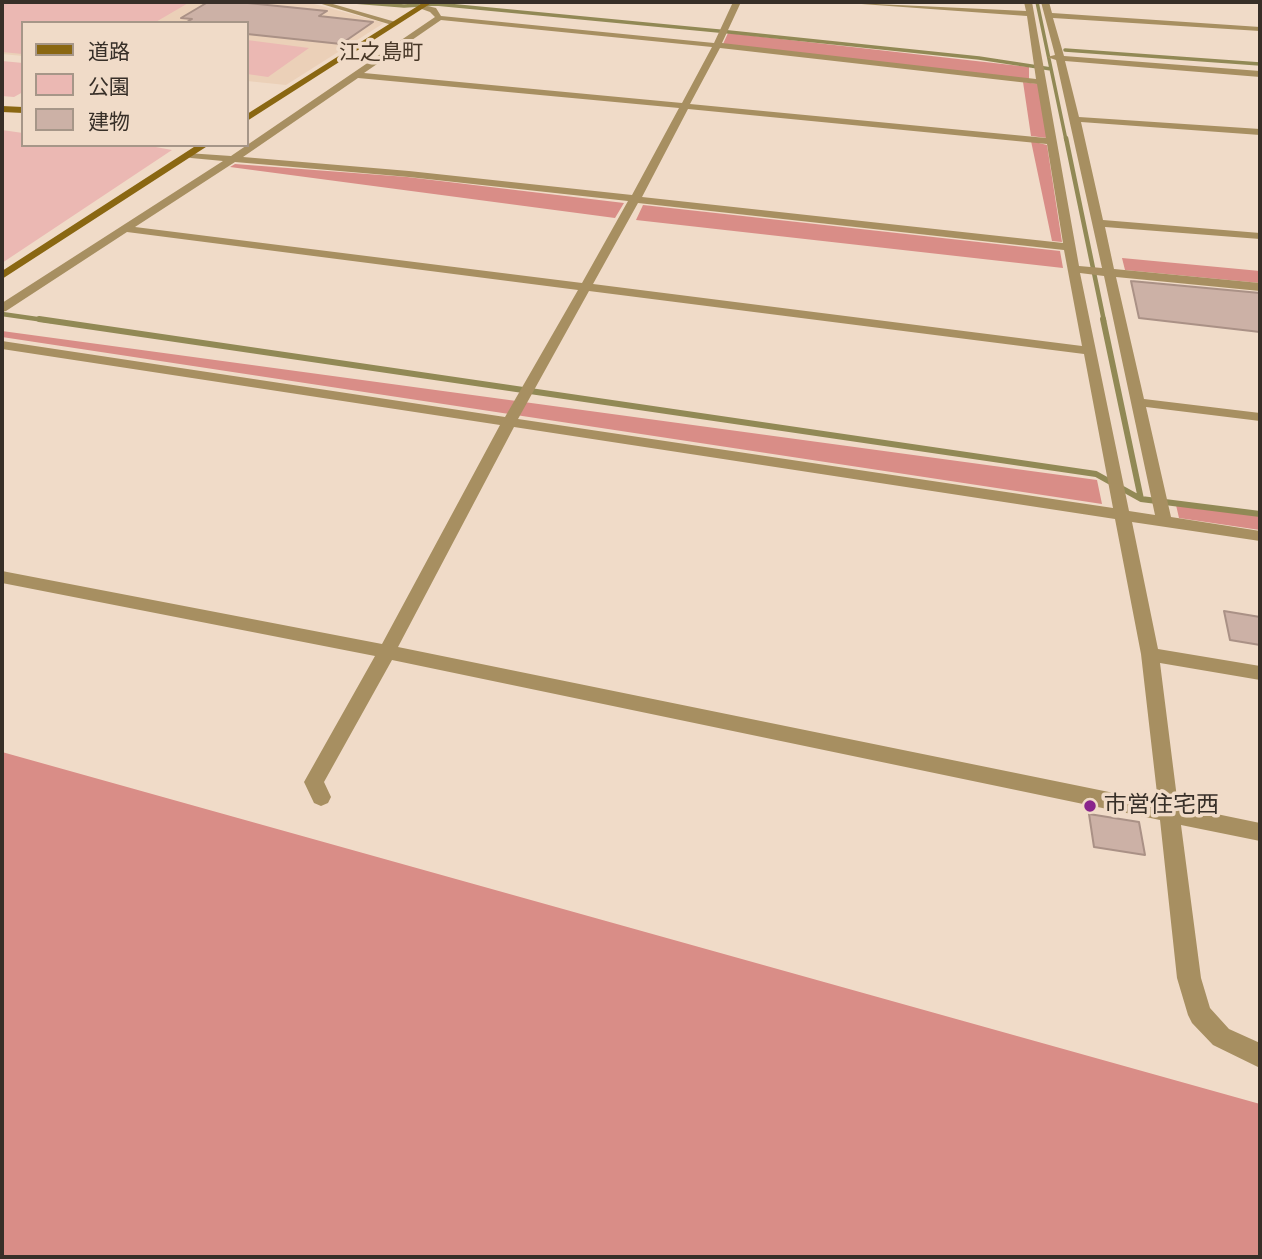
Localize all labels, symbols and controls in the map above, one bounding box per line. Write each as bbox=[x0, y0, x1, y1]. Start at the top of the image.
legend bbox=[21, 21, 248, 147]
text: 道路 bbox=[88, 40, 130, 65]
district label: 江之島町 bbox=[339, 40, 423, 66]
text: 公園 bbox=[88, 75, 130, 100]
text: 建物 bbox=[88, 110, 130, 135]
place label: 市営住宅西 bbox=[1104, 792, 1219, 820]
marker: 市営住宅西 bbox=[1082, 798, 1098, 814]

